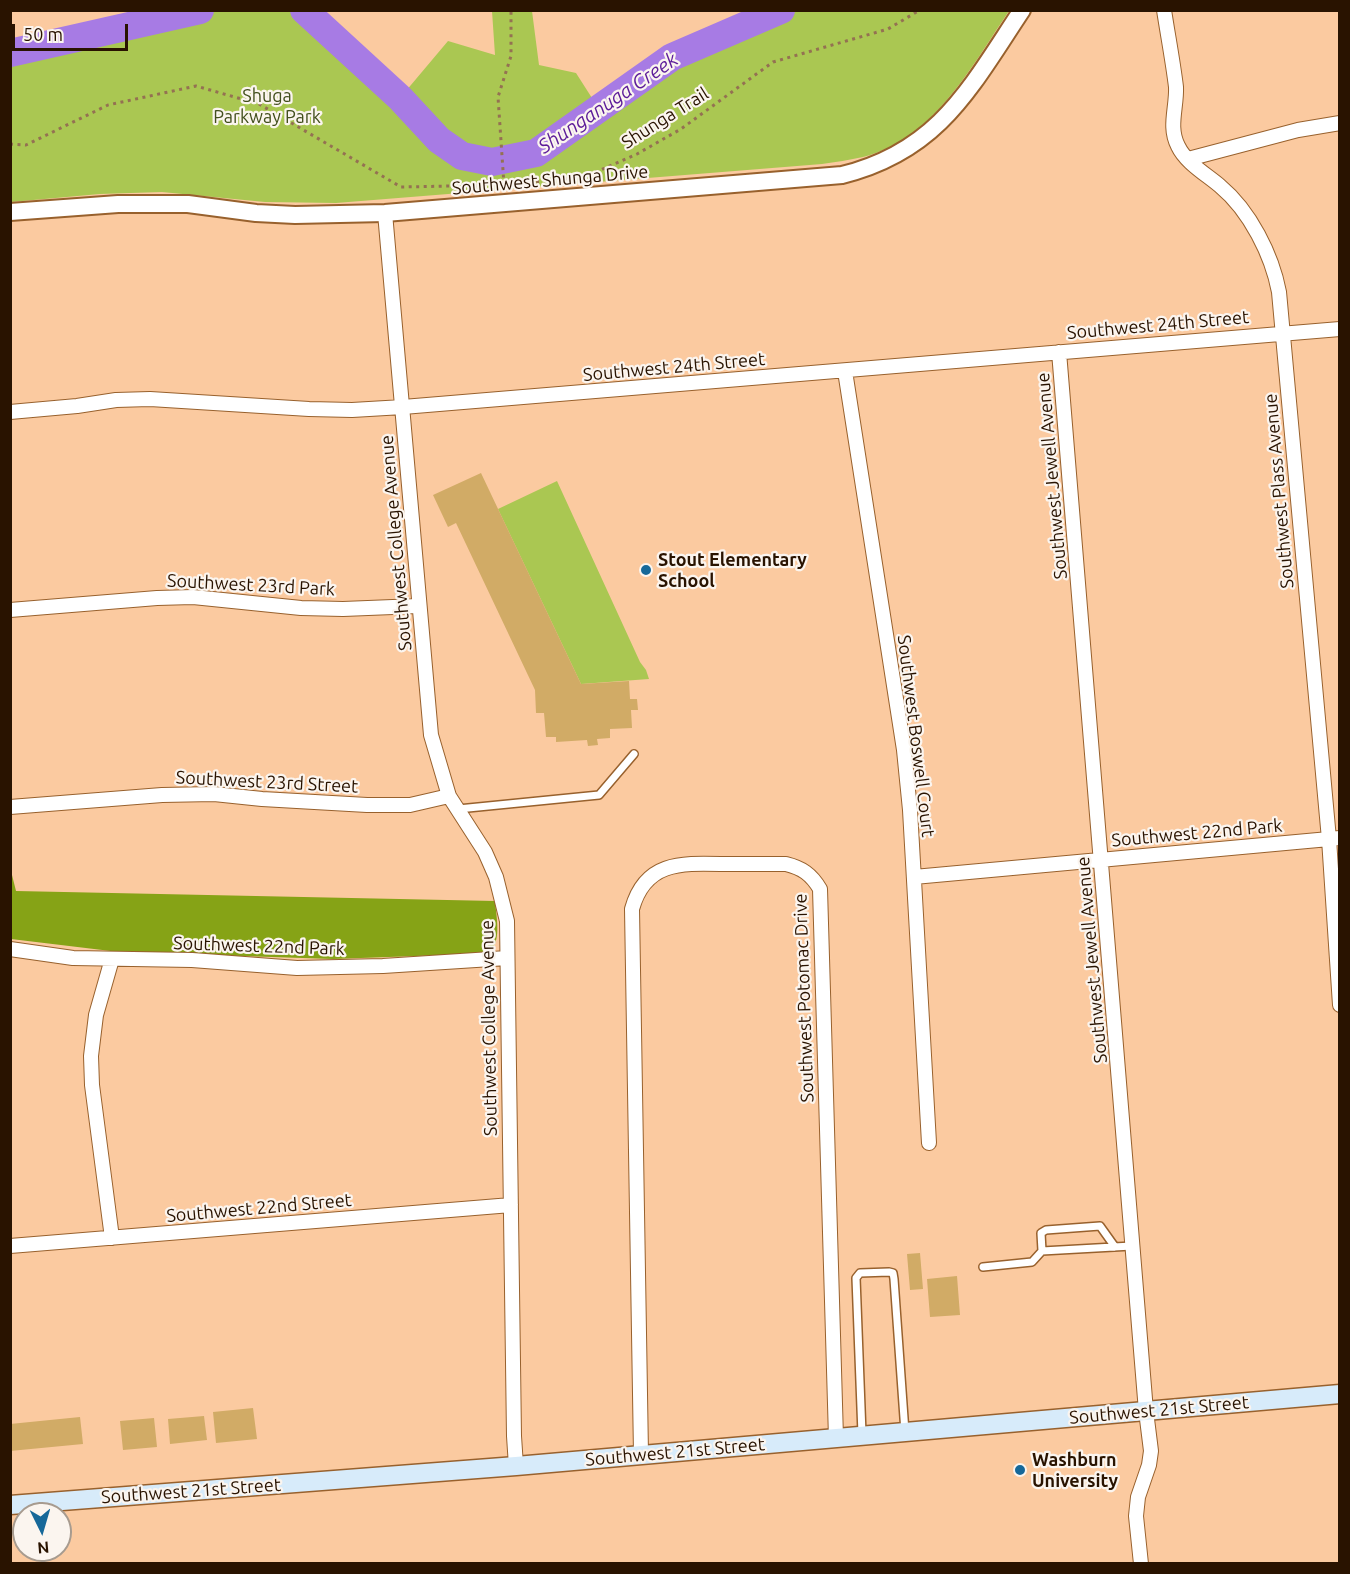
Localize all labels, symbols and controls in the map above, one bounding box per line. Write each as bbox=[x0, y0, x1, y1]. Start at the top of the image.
scale bar bbox=[15, 12, 130, 50]
text: 50 m bbox=[23, 24, 63, 44]
water label: Shunganuga Creek bbox=[533, 47, 683, 159]
street label: Shunga Trail bbox=[617, 83, 713, 153]
park label: Shuga Parkway Park bbox=[213, 85, 321, 128]
street label: Southwest Shunga Drive bbox=[451, 161, 649, 199]
street label: Southwest 24th Street bbox=[1066, 306, 1250, 344]
street label: Southwest 24th Street bbox=[582, 348, 766, 386]
street label: Southwest Jewell Avenue bbox=[1032, 372, 1072, 580]
street label: Southwest Plass Avenue bbox=[1260, 393, 1298, 589]
street label: Southwest College Avenue bbox=[376, 434, 416, 652]
place label: Stout Elementary School bbox=[658, 549, 807, 592]
marker: Stout Elementary School bbox=[639, 563, 653, 577]
street label: Southwest 23rd Park bbox=[167, 570, 335, 600]
street label: Southwest Boswell Court bbox=[893, 634, 939, 838]
street label: Southwest 23rd Street bbox=[175, 766, 359, 798]
street label: Southwest 22nd Park bbox=[1111, 815, 1283, 851]
street label: Southwest Jewell Avenue bbox=[1072, 856, 1112, 1064]
street label: Southwest Potomac Drive bbox=[790, 893, 818, 1103]
street label: Southwest College Avenue bbox=[476, 920, 502, 1136]
street label: Southwest 22nd Park bbox=[173, 932, 345, 960]
street label: Southwest 22nd Street bbox=[165, 1189, 353, 1227]
street label: Southwest 21st Street bbox=[1068, 1391, 1250, 1429]
street label: Southwest 21st Street bbox=[584, 1433, 766, 1471]
place label: Washburn University bbox=[1032, 1449, 1118, 1492]
marker: Washburn University bbox=[1013, 1463, 1027, 1477]
street label: Southwest 21st Street bbox=[100, 1474, 282, 1508]
north arrow bbox=[12, 1502, 72, 1562]
text: N bbox=[37, 1538, 50, 1557]

